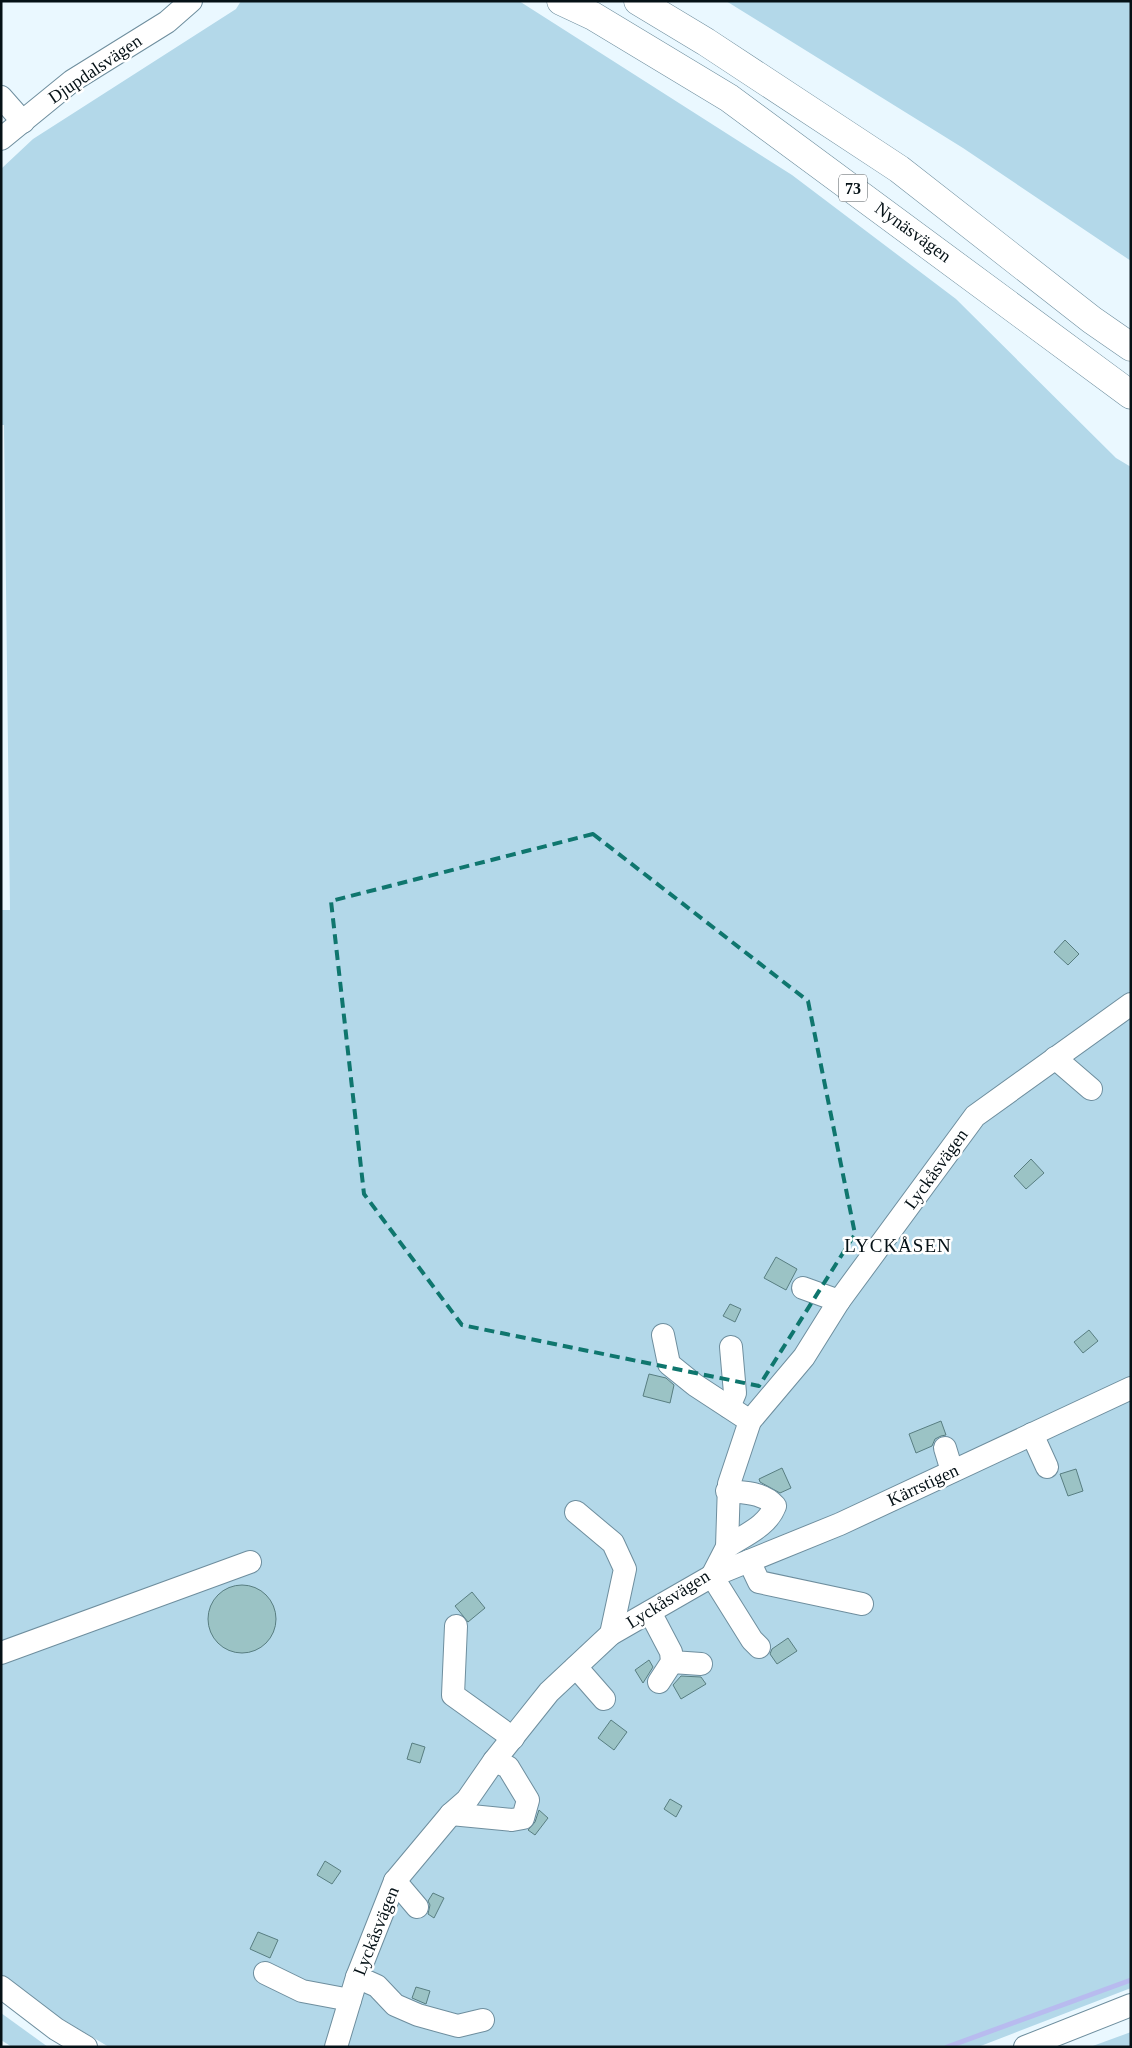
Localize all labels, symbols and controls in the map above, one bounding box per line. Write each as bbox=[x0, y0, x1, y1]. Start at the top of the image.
street label: Djupdalsvägen bbox=[45, 31, 145, 107]
road number: 73 bbox=[839, 174, 867, 202]
street label: Nynäsvägen bbox=[871, 198, 955, 266]
street label: Lyckåsvägen bbox=[900, 1125, 972, 1213]
district label: LYCKÅSEN bbox=[844, 1235, 952, 1256]
street label: Kärrstigen bbox=[884, 1460, 962, 1510]
street label: Lyckåsvägen bbox=[623, 1566, 713, 1632]
street label: Lyckåsvägen bbox=[349, 1884, 403, 1978]

